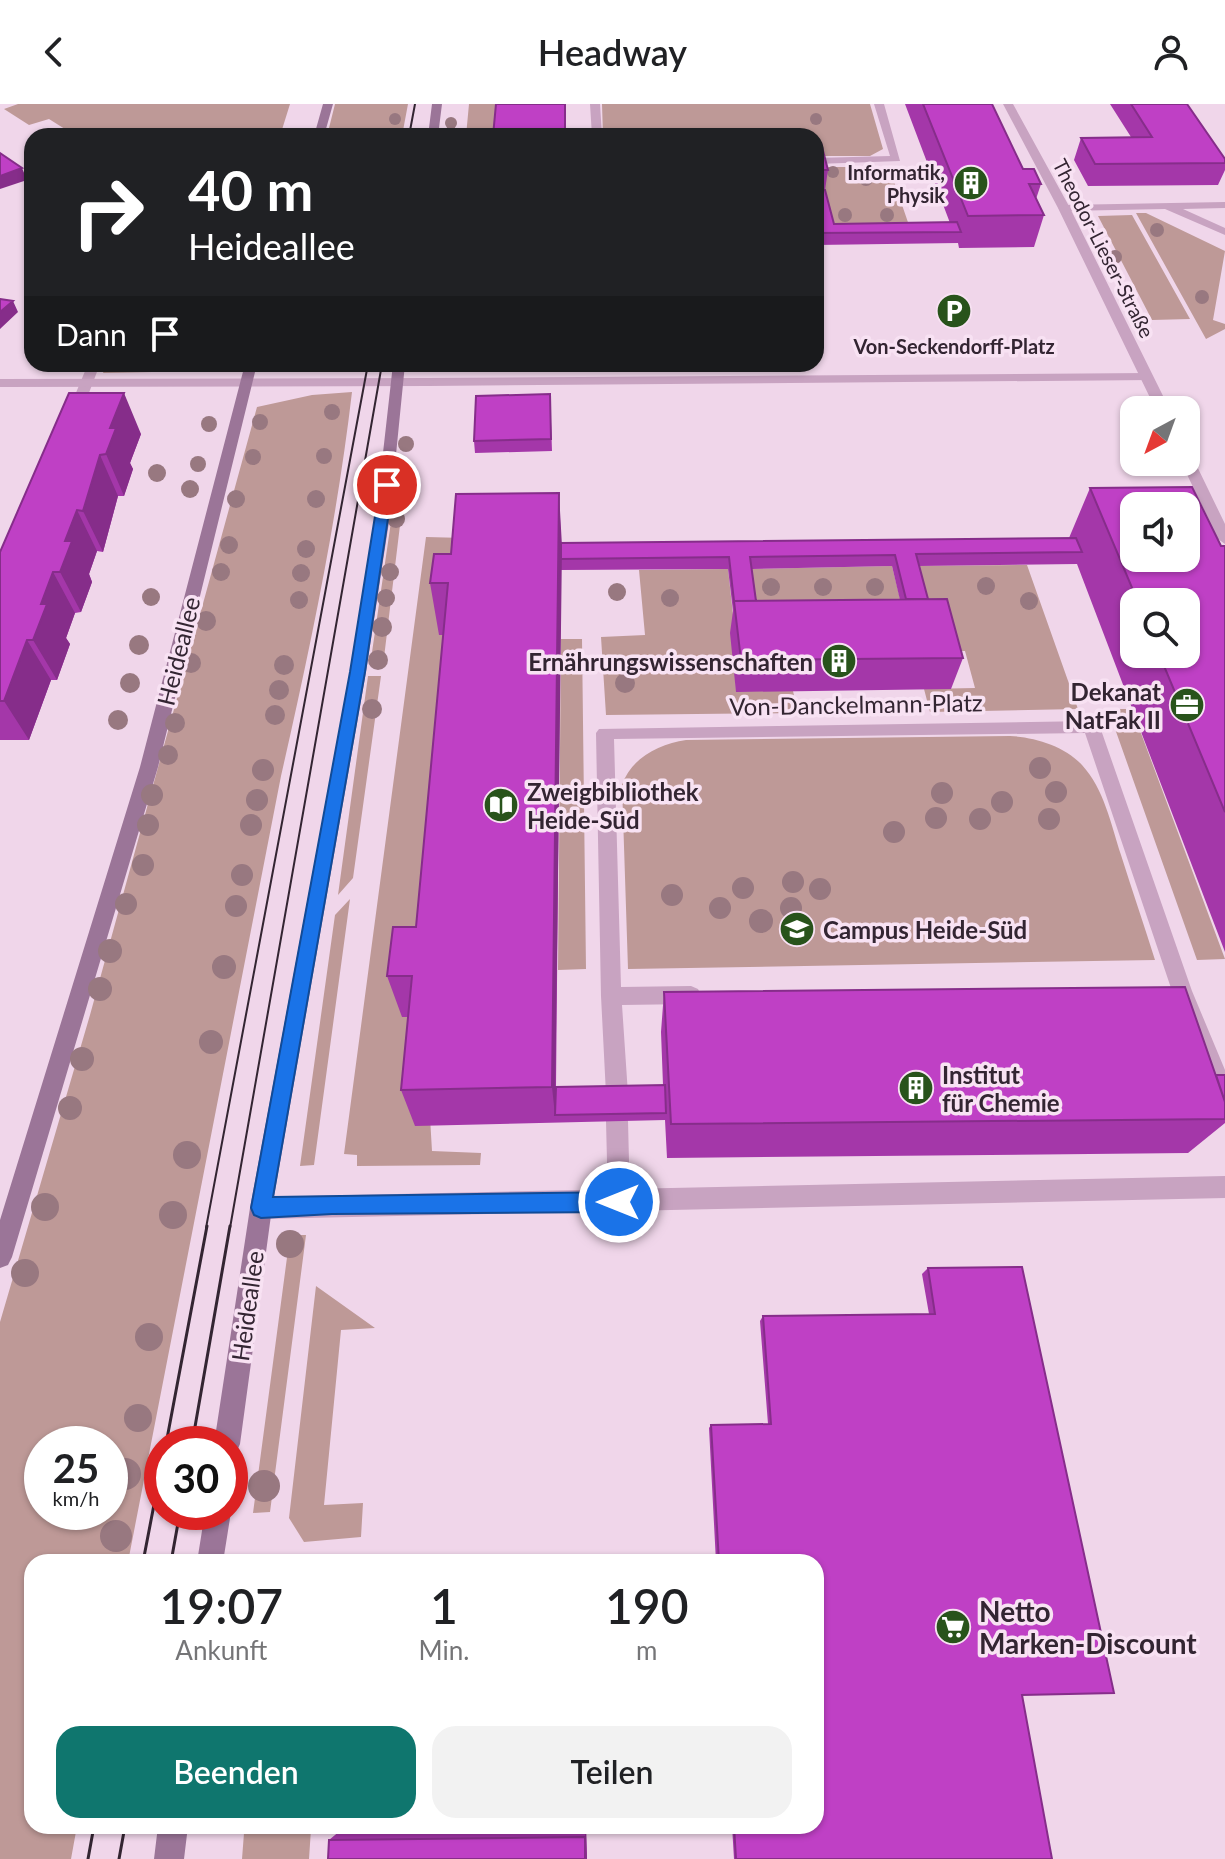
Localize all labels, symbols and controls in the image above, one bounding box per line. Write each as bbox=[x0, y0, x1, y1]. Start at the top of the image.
icon: back bbox=[32, 30, 76, 74]
text: Headway bbox=[538, 30, 687, 74]
icon: person bbox=[1149, 30, 1193, 74]
street label: Theodor-Lieser-Straße bbox=[1048, 155, 1160, 341]
text: 40 m bbox=[188, 156, 313, 223]
icon: right bbox=[56, 160, 160, 264]
place label: Informatik, Physik bbox=[847, 160, 945, 207]
building icon: Informatik, Physik bbox=[952, 164, 990, 202]
text: Heideallee bbox=[188, 224, 355, 268]
parking icon: Von-Seckendorff-Platz bbox=[935, 292, 973, 330]
icon: arrive bbox=[143, 312, 187, 356]
text: Dann bbox=[56, 316, 127, 352]
place label: Von-Seckendorff-Platz bbox=[852, 334, 1055, 358]
north arrow bbox=[1120, 396, 1200, 476]
map controls bbox=[1120, 396, 1200, 668]
pin bbox=[353, 451, 421, 519]
icon: arrive bbox=[365, 463, 409, 507]
button: sound bbox=[1120, 492, 1200, 572]
button: search bbox=[1120, 588, 1200, 668]
street label: Heideallee bbox=[150, 594, 206, 708]
building icon: Ernährungswissenschaften bbox=[820, 642, 858, 680]
place label: Ernährungswissenschaften bbox=[528, 647, 813, 676]
place label: Dekanat NatFak II bbox=[1065, 677, 1161, 734]
office icon: Dekanat NatFak II bbox=[1168, 686, 1206, 724]
street label: Von-Danckelmann-Platz bbox=[729, 687, 983, 721]
place label: Zweigbibliothek Heide-Süd bbox=[527, 777, 699, 834]
library icon: Zweigbibliothek Heide-Süd bbox=[482, 786, 520, 824]
school or university icon: Campus Heide-Süd bbox=[778, 910, 816, 948]
place label: Campus Heide-Süd bbox=[823, 915, 1027, 944]
place label: Institut für Chemie bbox=[942, 1060, 1060, 1117]
building icon: Institut für Chemie bbox=[897, 1069, 935, 1107]
position arrow bbox=[577, 1160, 661, 1244]
street label: Heideallee bbox=[225, 1249, 269, 1363]
speed limit sign: 30 bbox=[144, 1426, 248, 1530]
text: 25 bbox=[53, 1444, 99, 1492]
text: km/h bbox=[53, 1486, 99, 1510]
text: 19:07 bbox=[160, 1577, 283, 1634]
text: 1 bbox=[430, 1577, 458, 1634]
text: 190 bbox=[605, 1577, 688, 1634]
place label: Netto Marken-Discount bbox=[979, 1594, 1197, 1660]
supermarket icon: Netto Marken-Discount bbox=[934, 1608, 972, 1646]
text: Ankunft bbox=[175, 1634, 267, 1666]
text: Min. bbox=[419, 1634, 469, 1666]
text: m bbox=[636, 1634, 657, 1666]
button: Beenden bbox=[56, 1726, 416, 1818]
button: Teilen bbox=[432, 1726, 792, 1818]

